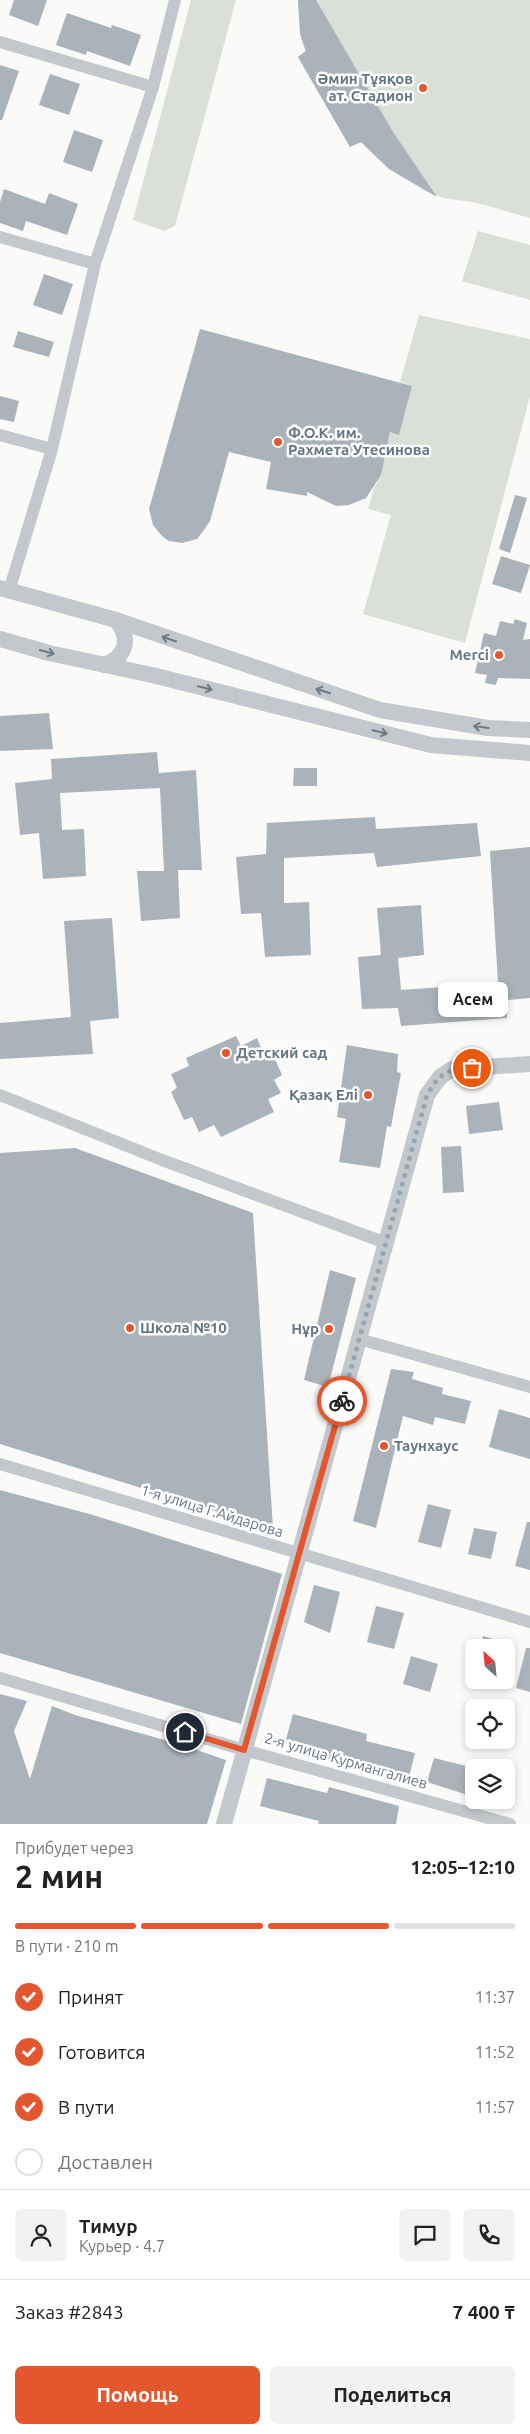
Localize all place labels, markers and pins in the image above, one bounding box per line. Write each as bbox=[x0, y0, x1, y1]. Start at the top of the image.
place label: Әмин Тұяқов ат. Стадион bbox=[318, 70, 413, 104]
marker: Әмин Тұяқов ат. Стадион bbox=[417, 82, 429, 94]
place label: Ф.О.К. им. Рахмета Утесинова bbox=[288, 424, 430, 458]
marker: Ф.О.К. им. Рахмета Утесинова bbox=[272, 436, 284, 448]
place label: Merci bbox=[449, 646, 489, 663]
marker: Merci bbox=[493, 649, 505, 661]
callout: Асем bbox=[437, 983, 507, 1018]
place label: Детский сад bbox=[236, 1044, 327, 1061]
marker: Детский сад bbox=[220, 1047, 232, 1059]
pin bbox=[451, 1047, 493, 1089]
place label: Қазақ Елі bbox=[289, 1086, 358, 1103]
marker: Қазақ Елі bbox=[362, 1089, 374, 1101]
place label: Школа №10 bbox=[140, 1319, 227, 1336]
place label: Нұр bbox=[291, 1320, 319, 1337]
marker: Школа №10 bbox=[124, 1322, 136, 1334]
marker: Нұр bbox=[323, 1323, 335, 1335]
place label: Таунхаус bbox=[394, 1437, 459, 1454]
marker: Таунхаус bbox=[378, 1440, 390, 1452]
pin bbox=[164, 1711, 206, 1753]

